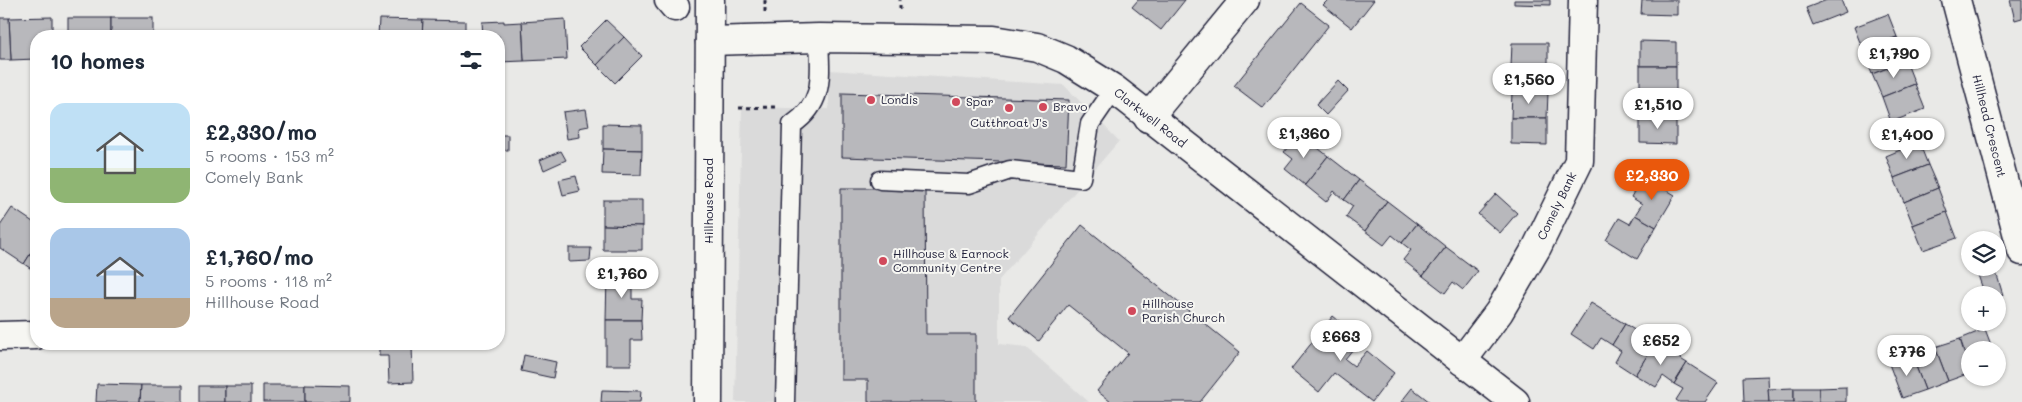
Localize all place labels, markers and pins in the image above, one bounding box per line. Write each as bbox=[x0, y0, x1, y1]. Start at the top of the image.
pin: £1,790 bbox=[1853, 36, 1935, 79]
pin: £1,560 bbox=[1488, 62, 1570, 105]
pin: £1,510 bbox=[1617, 88, 1699, 130]
place label: Londis bbox=[881, 91, 918, 107]
place label: Spar bbox=[966, 93, 994, 109]
marker: Londis bbox=[865, 94, 877, 106]
marker: Spar bbox=[950, 96, 962, 108]
place label: Bravo bbox=[1053, 98, 1087, 114]
marker: Bravo bbox=[1037, 101, 1049, 113]
marker: Cutthroat J's bbox=[1003, 102, 1015, 114]
place label: Cutthroat J's bbox=[970, 114, 1048, 130]
pin: £1,360 bbox=[1263, 116, 1345, 159]
pin: £1,400 bbox=[1866, 118, 1948, 160]
pin: £2,330 bbox=[1611, 158, 1693, 201]
place label: Hillhouse & Earnock Community Centre bbox=[893, 245, 1009, 275]
marker: Hillhouse & Earnock Community Centre bbox=[877, 255, 889, 267]
pin: £1,760 bbox=[581, 256, 663, 299]
place label: Hillhouse Parish Church bbox=[1142, 295, 1225, 325]
marker: Hillhouse Parish Church bbox=[1126, 305, 1138, 317]
pin: £663 bbox=[1311, 320, 1371, 362]
pin: £652 bbox=[1631, 324, 1691, 366]
pin: £776 bbox=[1877, 334, 1937, 377]

